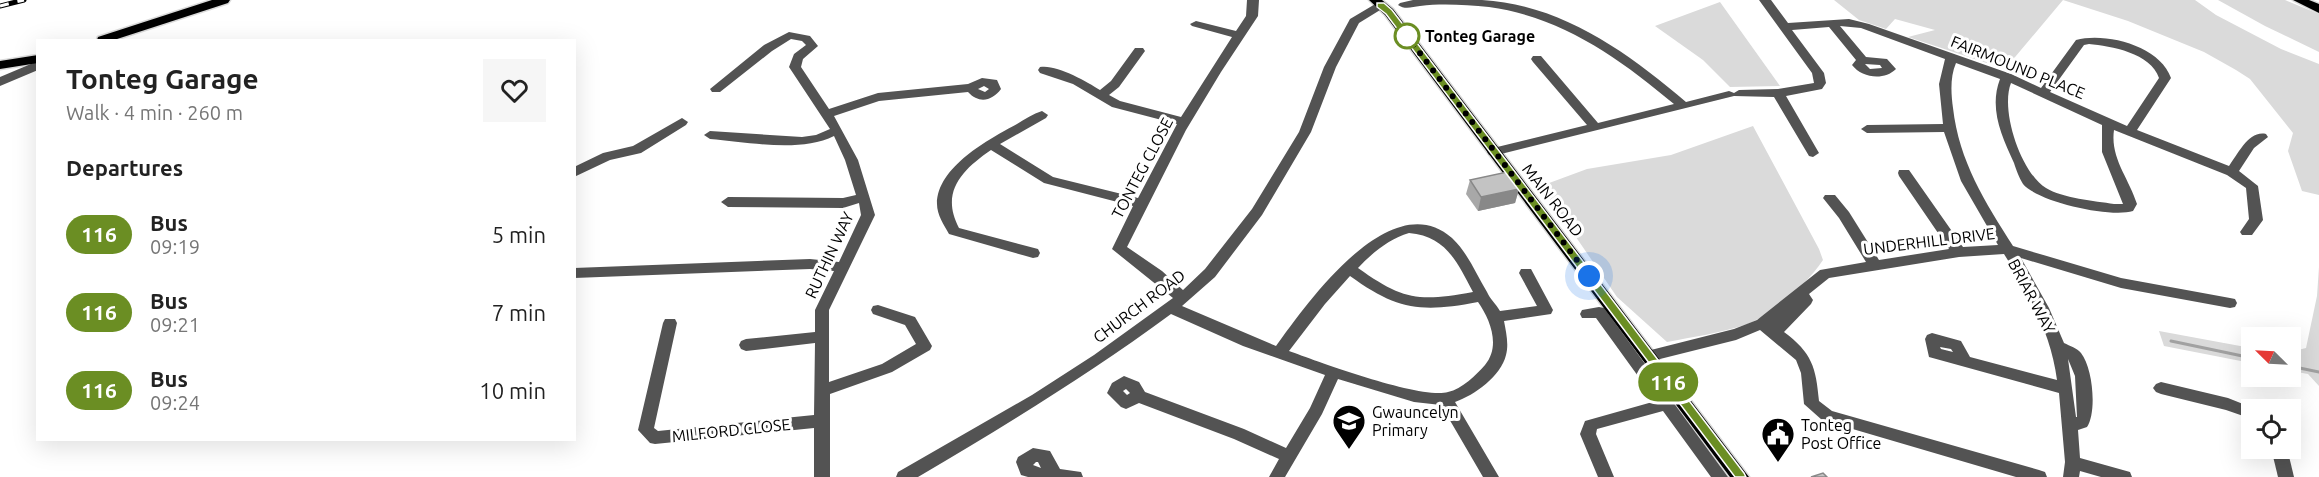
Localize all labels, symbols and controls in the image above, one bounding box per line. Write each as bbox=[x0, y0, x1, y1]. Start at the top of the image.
marker: Tonteg Garage bbox=[1394, 23, 1420, 49]
place label: Tonteg Garage bbox=[1425, 27, 1535, 45]
street label: FAIRMOUND PLACE bbox=[1948, 32, 2088, 102]
button: heart bbox=[483, 59, 546, 122]
text: Tonteg Garage bbox=[66, 63, 259, 94]
text: Walk · 4 min · 260 m bbox=[66, 101, 243, 124]
street label: TONTEG CLOSE bbox=[1108, 114, 1176, 221]
text: Departures bbox=[66, 155, 183, 180]
street label: MAIN ROAD bbox=[1519, 160, 1587, 240]
street label: RUTHIN WAY bbox=[801, 208, 857, 301]
text: Bus bbox=[150, 210, 188, 235]
text: 116 bbox=[81, 222, 117, 246]
text: 5 min bbox=[492, 222, 546, 247]
street label: UNDERHILL DRIVE bbox=[1862, 224, 1996, 258]
text: 09:19 bbox=[150, 235, 200, 258]
street label: BRIAR WAY bbox=[2005, 256, 2059, 337]
your location bbox=[1574, 261, 1604, 291]
street label: CHURCH ROAD bbox=[1090, 266, 1188, 346]
text: Bus bbox=[150, 288, 188, 313]
text: 116 bbox=[81, 300, 117, 324]
text: 7 min bbox=[492, 300, 546, 325]
text: 09:21 bbox=[150, 313, 200, 336]
north arrow bbox=[2241, 327, 2301, 387]
map controls bbox=[2241, 327, 2301, 459]
line badge: 116 bbox=[1634, 362, 1702, 401]
text: Bus bbox=[150, 366, 188, 391]
text: 116 bbox=[1650, 370, 1686, 394]
text: 116 bbox=[81, 378, 117, 402]
text: 10 min bbox=[479, 378, 546, 403]
text: 09:24 bbox=[150, 391, 200, 414]
button: locate bbox=[2241, 399, 2301, 459]
school or university icon: Gwauncelyn Primary bbox=[1331, 403, 1367, 450]
place label: Gwauncelyn Primary bbox=[1372, 403, 1459, 439]
street label: MILFORD CLOSE bbox=[671, 415, 791, 445]
public building icon: Tonteg Post Office bbox=[1760, 416, 1796, 463]
place label: Tonteg Post Office bbox=[1801, 416, 1881, 452]

